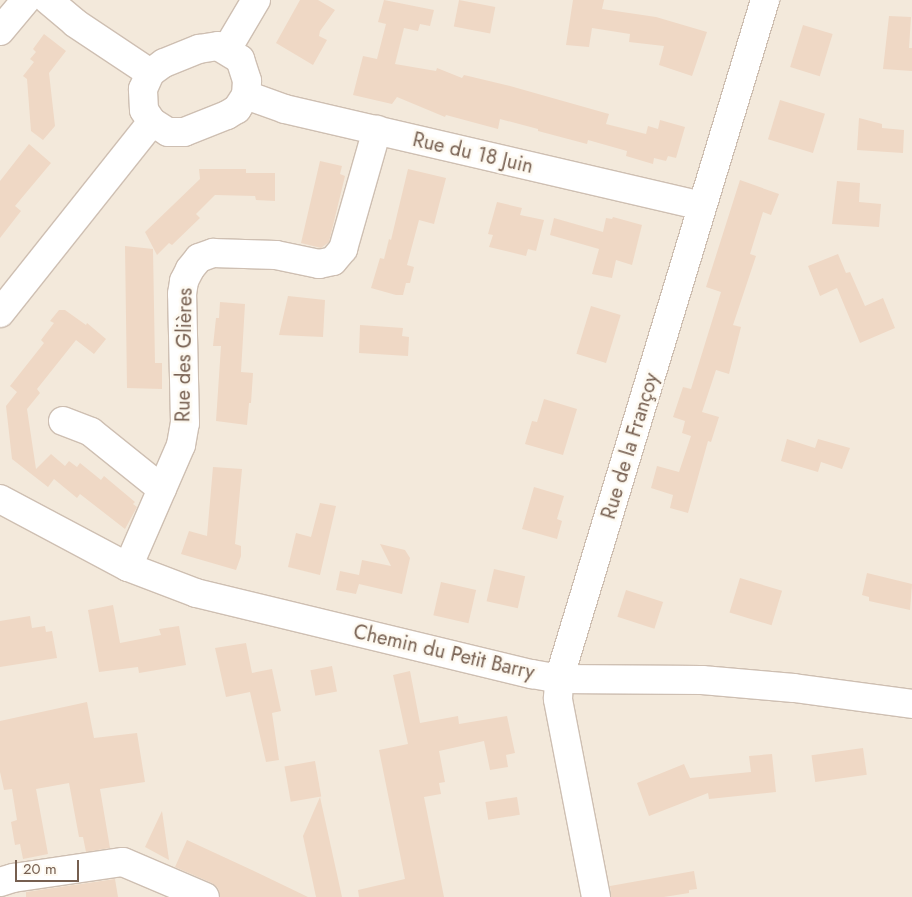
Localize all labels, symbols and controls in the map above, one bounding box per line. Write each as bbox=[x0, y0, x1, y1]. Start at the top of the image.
street label: Rue du 18 Juin bbox=[410, 127, 536, 179]
street label: Rue des Glières bbox=[171, 288, 197, 422]
street label: Rue de la Françoy bbox=[596, 370, 664, 522]
street label: Chemin du Petit Barry bbox=[351, 619, 537, 685]
scale bar bbox=[18, 850, 81, 882]
text: 20 m bbox=[23, 858, 57, 880]

